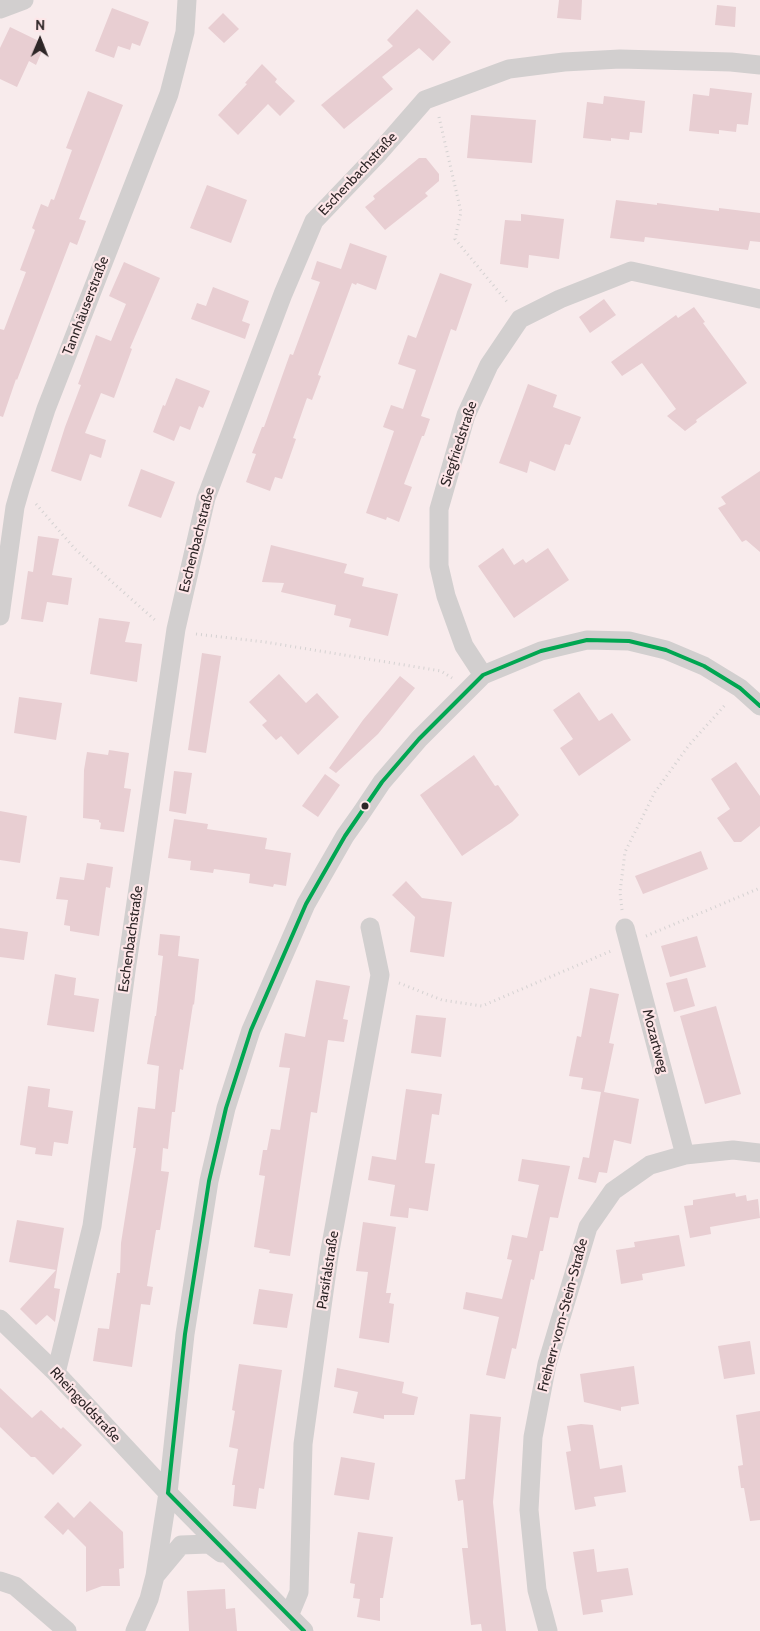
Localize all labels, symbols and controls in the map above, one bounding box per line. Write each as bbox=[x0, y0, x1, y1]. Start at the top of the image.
north arrow bbox=[15, 15, 65, 65]
text: N bbox=[35, 16, 45, 34]
street label: Eschenbachstraße bbox=[315, 129, 401, 219]
street label: Tannhäuserstraße bbox=[59, 254, 113, 358]
street label: Siegfriedstraße bbox=[437, 399, 481, 489]
street label: Eschenbachstraße bbox=[176, 486, 218, 594]
unlabelled marker bbox=[360, 801, 370, 811]
street label: Eschenbachstraße bbox=[115, 885, 147, 993]
street label: Mozartweg bbox=[638, 1007, 672, 1075]
street label: Parsifalstraße bbox=[314, 1230, 342, 1310]
street label: Freiherr-vom-Stein-Straße bbox=[534, 1236, 592, 1394]
street label: Rheingoldstraße bbox=[46, 1364, 124, 1446]

